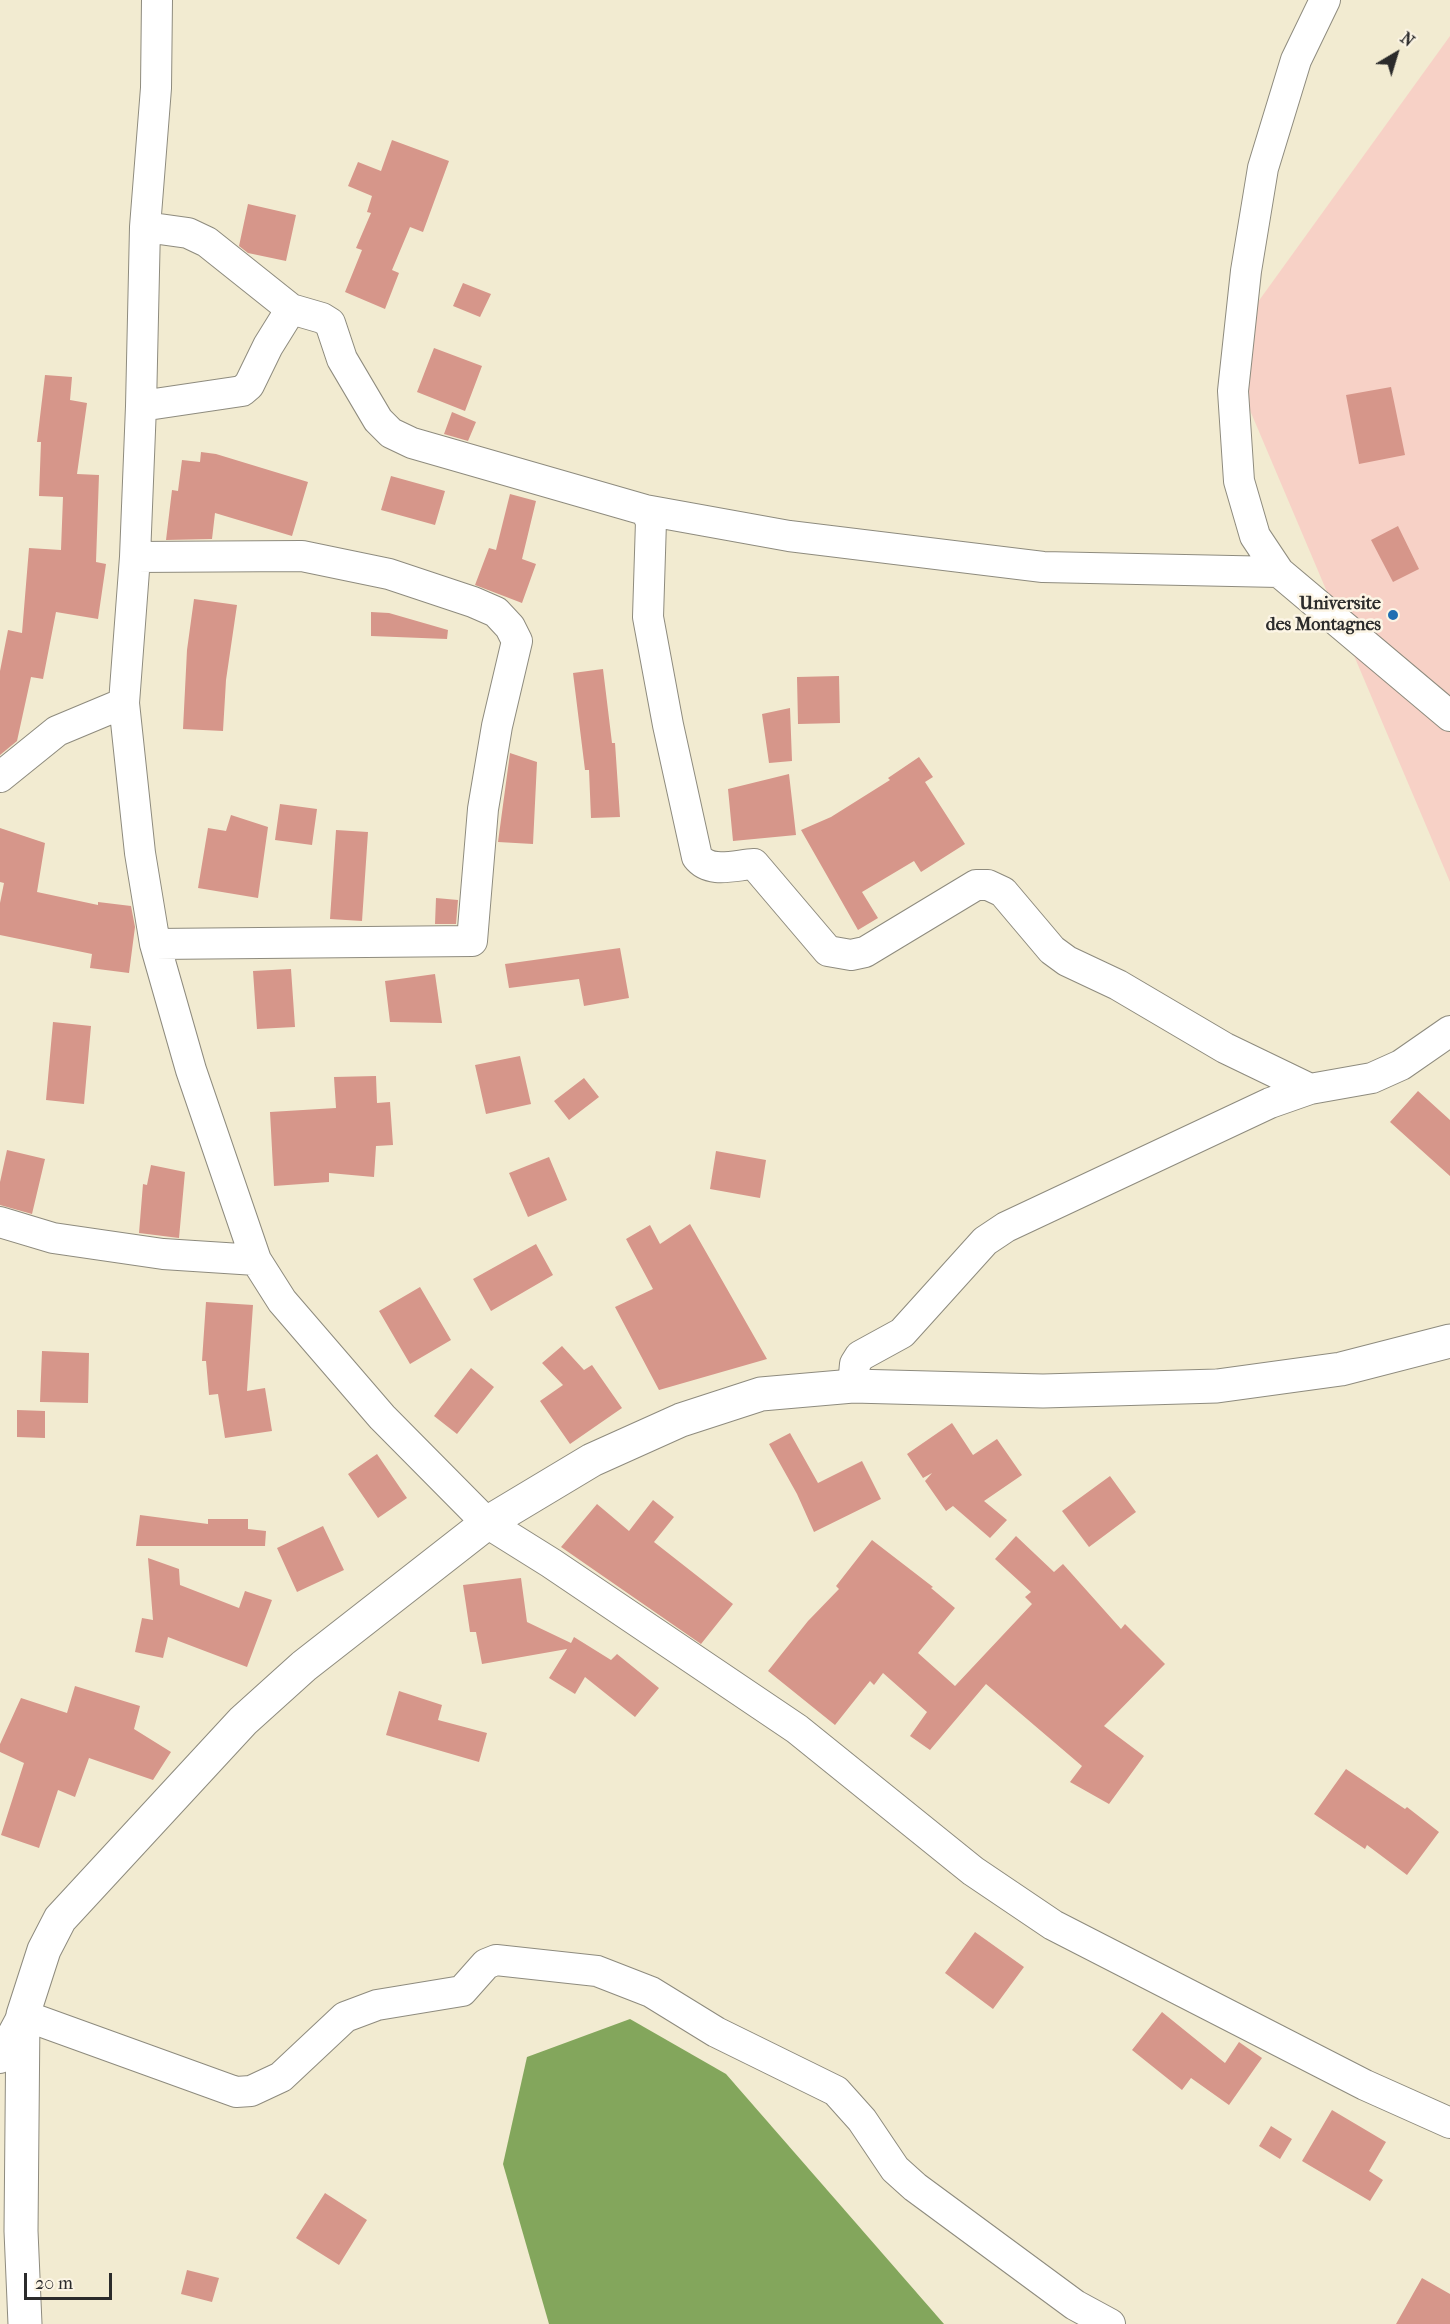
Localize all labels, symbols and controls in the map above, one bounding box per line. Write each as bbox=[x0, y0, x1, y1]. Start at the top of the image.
north arrow bbox=[1366, 24, 1426, 84]
text: N bbox=[1397, 28, 1418, 51]
place label: Universite des Montagnes bbox=[1266, 594, 1381, 636]
marker: Universite des Montagnes bbox=[1386, 608, 1400, 622]
scale bar bbox=[27, 2261, 116, 2299]
text: 20 m bbox=[35, 2273, 73, 2294]

